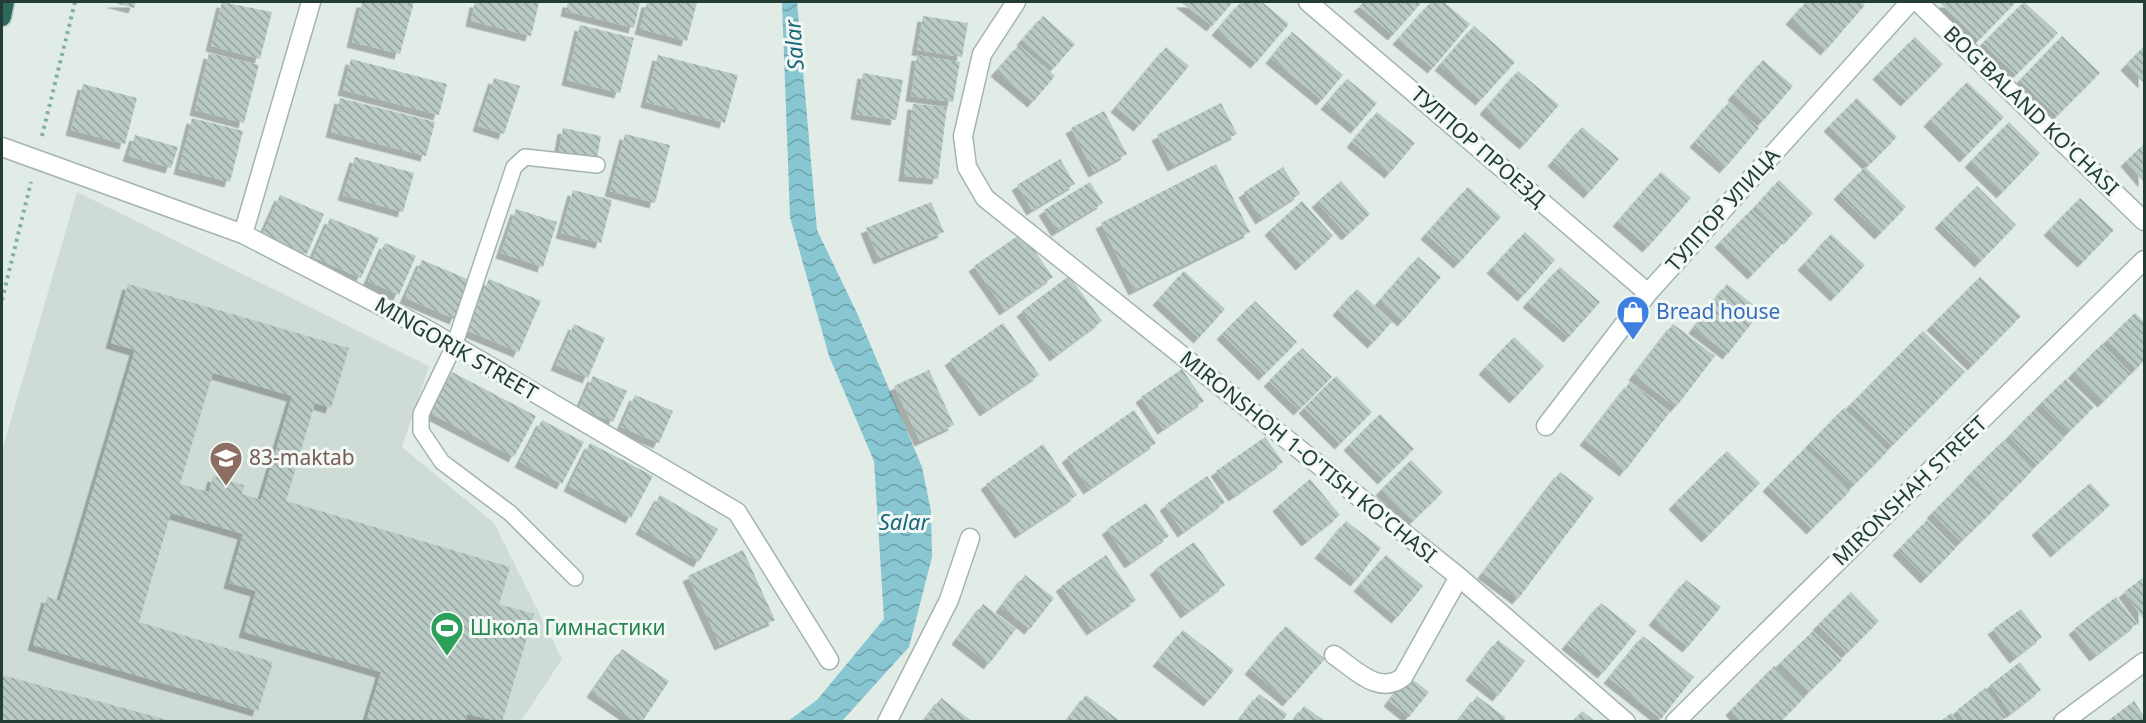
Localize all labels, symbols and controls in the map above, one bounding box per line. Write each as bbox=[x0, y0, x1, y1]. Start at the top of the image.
water label: Salar bbox=[776, 18, 810, 71]
street label: BOG'BALAND KO'CHASI bbox=[1938, 19, 2125, 201]
street label: ТУЛПОР ПРОЕЗД bbox=[1405, 80, 1553, 213]
street label: ТУЛПОР УЛИЦА bbox=[1659, 141, 1786, 277]
street label: MINGORIK STREET bbox=[370, 290, 543, 406]
shop icon: Bread house bbox=[1615, 294, 1651, 341]
place label: Bread house bbox=[1656, 297, 1780, 325]
street label: MIRONSHOH 1-O'TISH KO'CHASI bbox=[1175, 344, 1443, 569]
street label: MIRONSHAH STREET bbox=[1826, 409, 1993, 571]
school or university icon: 83-maktab bbox=[208, 440, 244, 487]
place label: 83-maktab bbox=[249, 443, 355, 471]
water label: Salar bbox=[879, 506, 931, 536]
sports icon: Школа Гимнастики bbox=[429, 610, 465, 657]
place label: Школа Гимнастики bbox=[470, 613, 666, 641]

